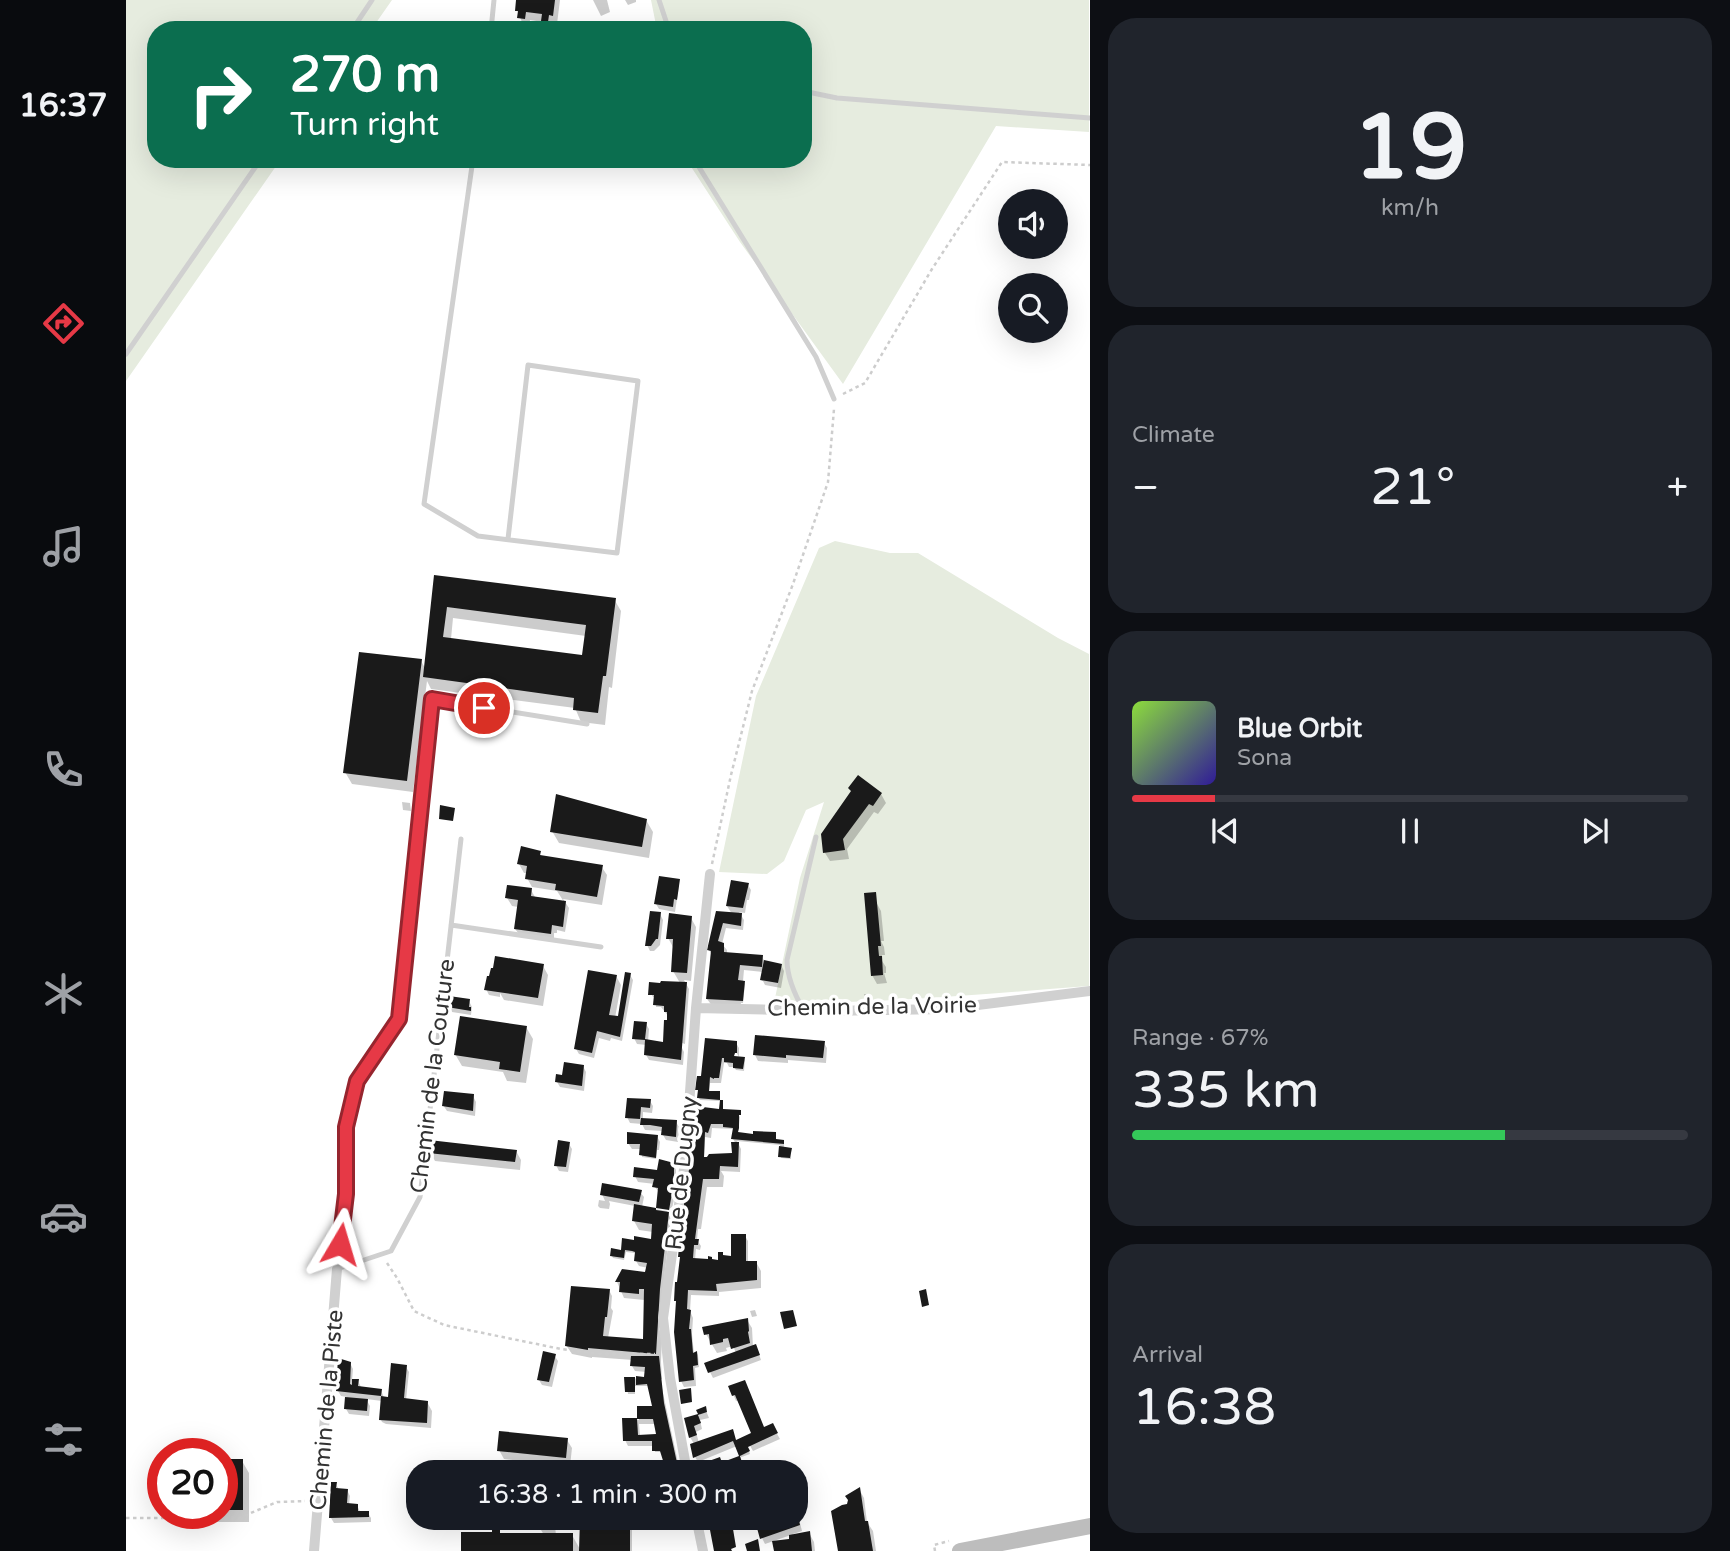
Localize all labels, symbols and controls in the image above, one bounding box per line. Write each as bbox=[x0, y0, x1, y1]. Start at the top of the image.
text: 270 m bbox=[290, 46, 440, 105]
icon: right bbox=[175, 49, 266, 140]
text: 16:37 bbox=[19, 87, 107, 125]
text: 19 bbox=[1353, 93, 1467, 203]
text: Turn right bbox=[290, 106, 439, 144]
map controls bbox=[998, 189, 1068, 343]
button: sound bbox=[998, 189, 1068, 259]
text: km/h bbox=[1381, 194, 1439, 222]
button: search bbox=[998, 273, 1068, 343]
icon: directions bbox=[39, 299, 88, 348]
text: Climate bbox=[1132, 421, 1215, 449]
text: 21° bbox=[1370, 456, 1455, 519]
text: − bbox=[1132, 465, 1159, 511]
text: + bbox=[1667, 465, 1688, 511]
icon: music bbox=[39, 522, 88, 571]
pin bbox=[454, 678, 514, 738]
icon: arrive bbox=[465, 689, 503, 727]
text: Blue Orbit bbox=[1237, 713, 1362, 744]
text: Sona bbox=[1237, 744, 1292, 772]
icon: phone bbox=[39, 745, 88, 794]
icon: previous bbox=[1206, 812, 1244, 850]
icon: pause bbox=[1391, 812, 1429, 850]
icon: next bbox=[1576, 812, 1614, 850]
street label: Chemin de la Couture bbox=[405, 957, 461, 1195]
icon: climate bbox=[39, 969, 88, 1018]
street label: Chemin de la Voirie bbox=[767, 991, 977, 1023]
text: Range · 67% bbox=[1132, 1024, 1268, 1052]
text: 335 km bbox=[1132, 1059, 1320, 1122]
street label: Rue de Dugny bbox=[660, 1095, 704, 1251]
icon: car bbox=[39, 1192, 88, 1241]
position arrow bbox=[303, 1207, 377, 1281]
street label: Chemin de la Piste bbox=[304, 1308, 350, 1512]
text: Arrival bbox=[1132, 1341, 1203, 1369]
text: 16:38 bbox=[1132, 1376, 1276, 1439]
icon: filters bbox=[39, 1415, 88, 1464]
speed limit sign: 20 bbox=[147, 1438, 238, 1529]
text: 16:38 · 1 min · 300 m bbox=[476, 1479, 738, 1510]

